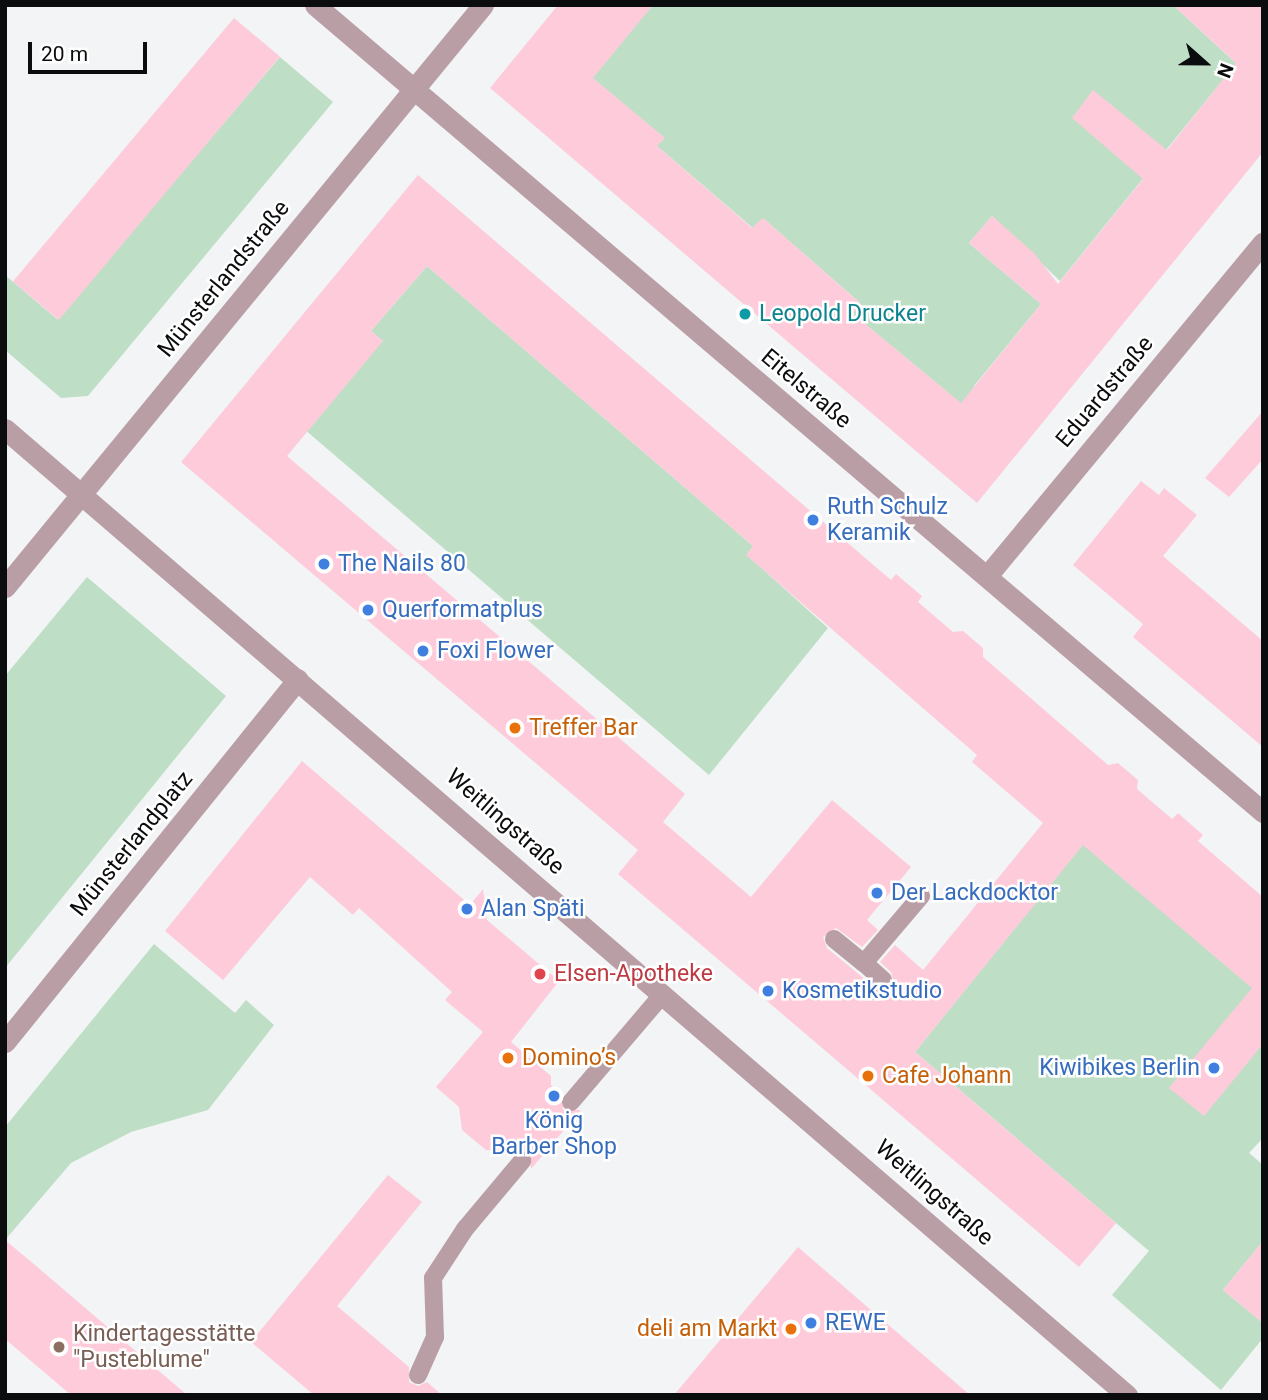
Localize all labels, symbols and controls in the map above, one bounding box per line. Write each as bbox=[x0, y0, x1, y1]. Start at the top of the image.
scale bar bbox=[32, 28, 150, 72]
north arrow bbox=[1170, 28, 1240, 98]
text: 20 m bbox=[41, 42, 88, 66]
text: N bbox=[1212, 60, 1238, 81]
street label: Münsterlandstraße bbox=[152, 195, 296, 363]
place label: Leopold Drucker bbox=[759, 300, 926, 328]
marker: Leopold Drucker bbox=[737, 306, 753, 322]
street label: Eduardstraße bbox=[1050, 331, 1160, 453]
street label: Eitelstraße bbox=[755, 343, 857, 435]
place label: Ruth Schulz Keramik bbox=[827, 493, 948, 547]
marker: Ruth Schulz Keramik bbox=[805, 512, 821, 528]
place label: The Nails 80 bbox=[338, 550, 466, 578]
marker: The Nails 80 bbox=[316, 556, 332, 572]
place label: Querformatplus bbox=[382, 596, 543, 624]
marker: Querformatplus bbox=[360, 602, 376, 618]
place label: Foxi Flower bbox=[437, 637, 554, 665]
marker: Foxi Flower bbox=[415, 643, 431, 659]
place label: Treffer Bar bbox=[529, 714, 638, 742]
marker: Treffer Bar bbox=[507, 720, 523, 736]
street label: Weitlingstraße bbox=[440, 763, 570, 881]
street label: Münsterlandplatz bbox=[65, 766, 199, 922]
place label: Der Lackdocktor bbox=[891, 879, 1058, 907]
marker: Der Lackdocktor bbox=[869, 885, 885, 901]
place label: Alan Späti bbox=[481, 895, 585, 923]
marker: Alan Späti bbox=[459, 901, 475, 917]
place label: Elsen-Apotheke bbox=[554, 960, 713, 988]
marker: Elsen-Apotheke bbox=[532, 966, 548, 982]
place label: Kosmetikstudio bbox=[782, 977, 942, 1005]
marker: Kosmetikstudio bbox=[760, 983, 776, 999]
place label: Domino’s bbox=[522, 1044, 616, 1072]
marker: Domino’s bbox=[500, 1050, 516, 1066]
place label: Kiwibikes Berlin bbox=[1039, 1054, 1200, 1082]
marker: Kiwibikes Berlin bbox=[1206, 1060, 1222, 1076]
place label: Cafe Johann bbox=[882, 1062, 1011, 1090]
marker: Cafe Johann bbox=[860, 1068, 876, 1084]
marker: König Barber Shop bbox=[546, 1088, 562, 1104]
place label: König Barber Shop bbox=[491, 1107, 617, 1161]
street label: Weitlingstraße bbox=[869, 1134, 999, 1252]
place label: REWE bbox=[825, 1309, 886, 1337]
place label: deli am Markt bbox=[637, 1315, 777, 1343]
marker: REWE bbox=[803, 1315, 819, 1331]
place label: Kindertagesstätte "Pusteblume" bbox=[73, 1320, 255, 1374]
marker: deli am Markt bbox=[783, 1321, 799, 1337]
marker: Kindertagesstätte "Pusteblume" bbox=[51, 1339, 67, 1355]

